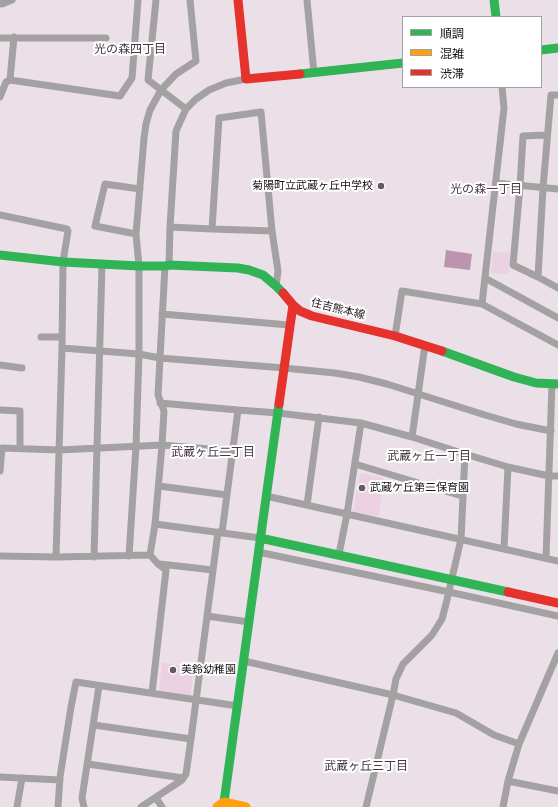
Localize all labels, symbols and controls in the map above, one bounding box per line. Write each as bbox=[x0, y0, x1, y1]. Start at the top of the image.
legend bbox=[402, 16, 542, 88]
text: 順調 bbox=[440, 27, 464, 41]
district label: 光の森四丁目 bbox=[94, 42, 166, 56]
text: 混雑 bbox=[440, 47, 464, 61]
text: 渋滞 bbox=[440, 67, 464, 81]
place label: 菊陽町立武蔵ヶ丘中学校 bbox=[252, 179, 373, 193]
marker: 菊陽町立武蔵ヶ丘中学校 bbox=[376, 181, 386, 191]
district label: 光の森一丁目 bbox=[450, 182, 522, 196]
street label: 住吉熊本線 bbox=[310, 296, 366, 322]
district label: 武蔵ヶ丘二丁目 bbox=[171, 445, 255, 459]
district label: 武蔵ヶ丘一丁目 bbox=[387, 449, 471, 463]
place label: 武蔵ケ丘第二保育園 bbox=[370, 481, 469, 495]
marker: 武蔵ケ丘第二保育園 bbox=[357, 483, 367, 493]
place label: 美鈴幼稚園 bbox=[181, 663, 236, 677]
marker: 美鈴幼稚園 bbox=[168, 665, 178, 675]
district label: 武蔵ヶ丘三丁目 bbox=[324, 759, 408, 773]

